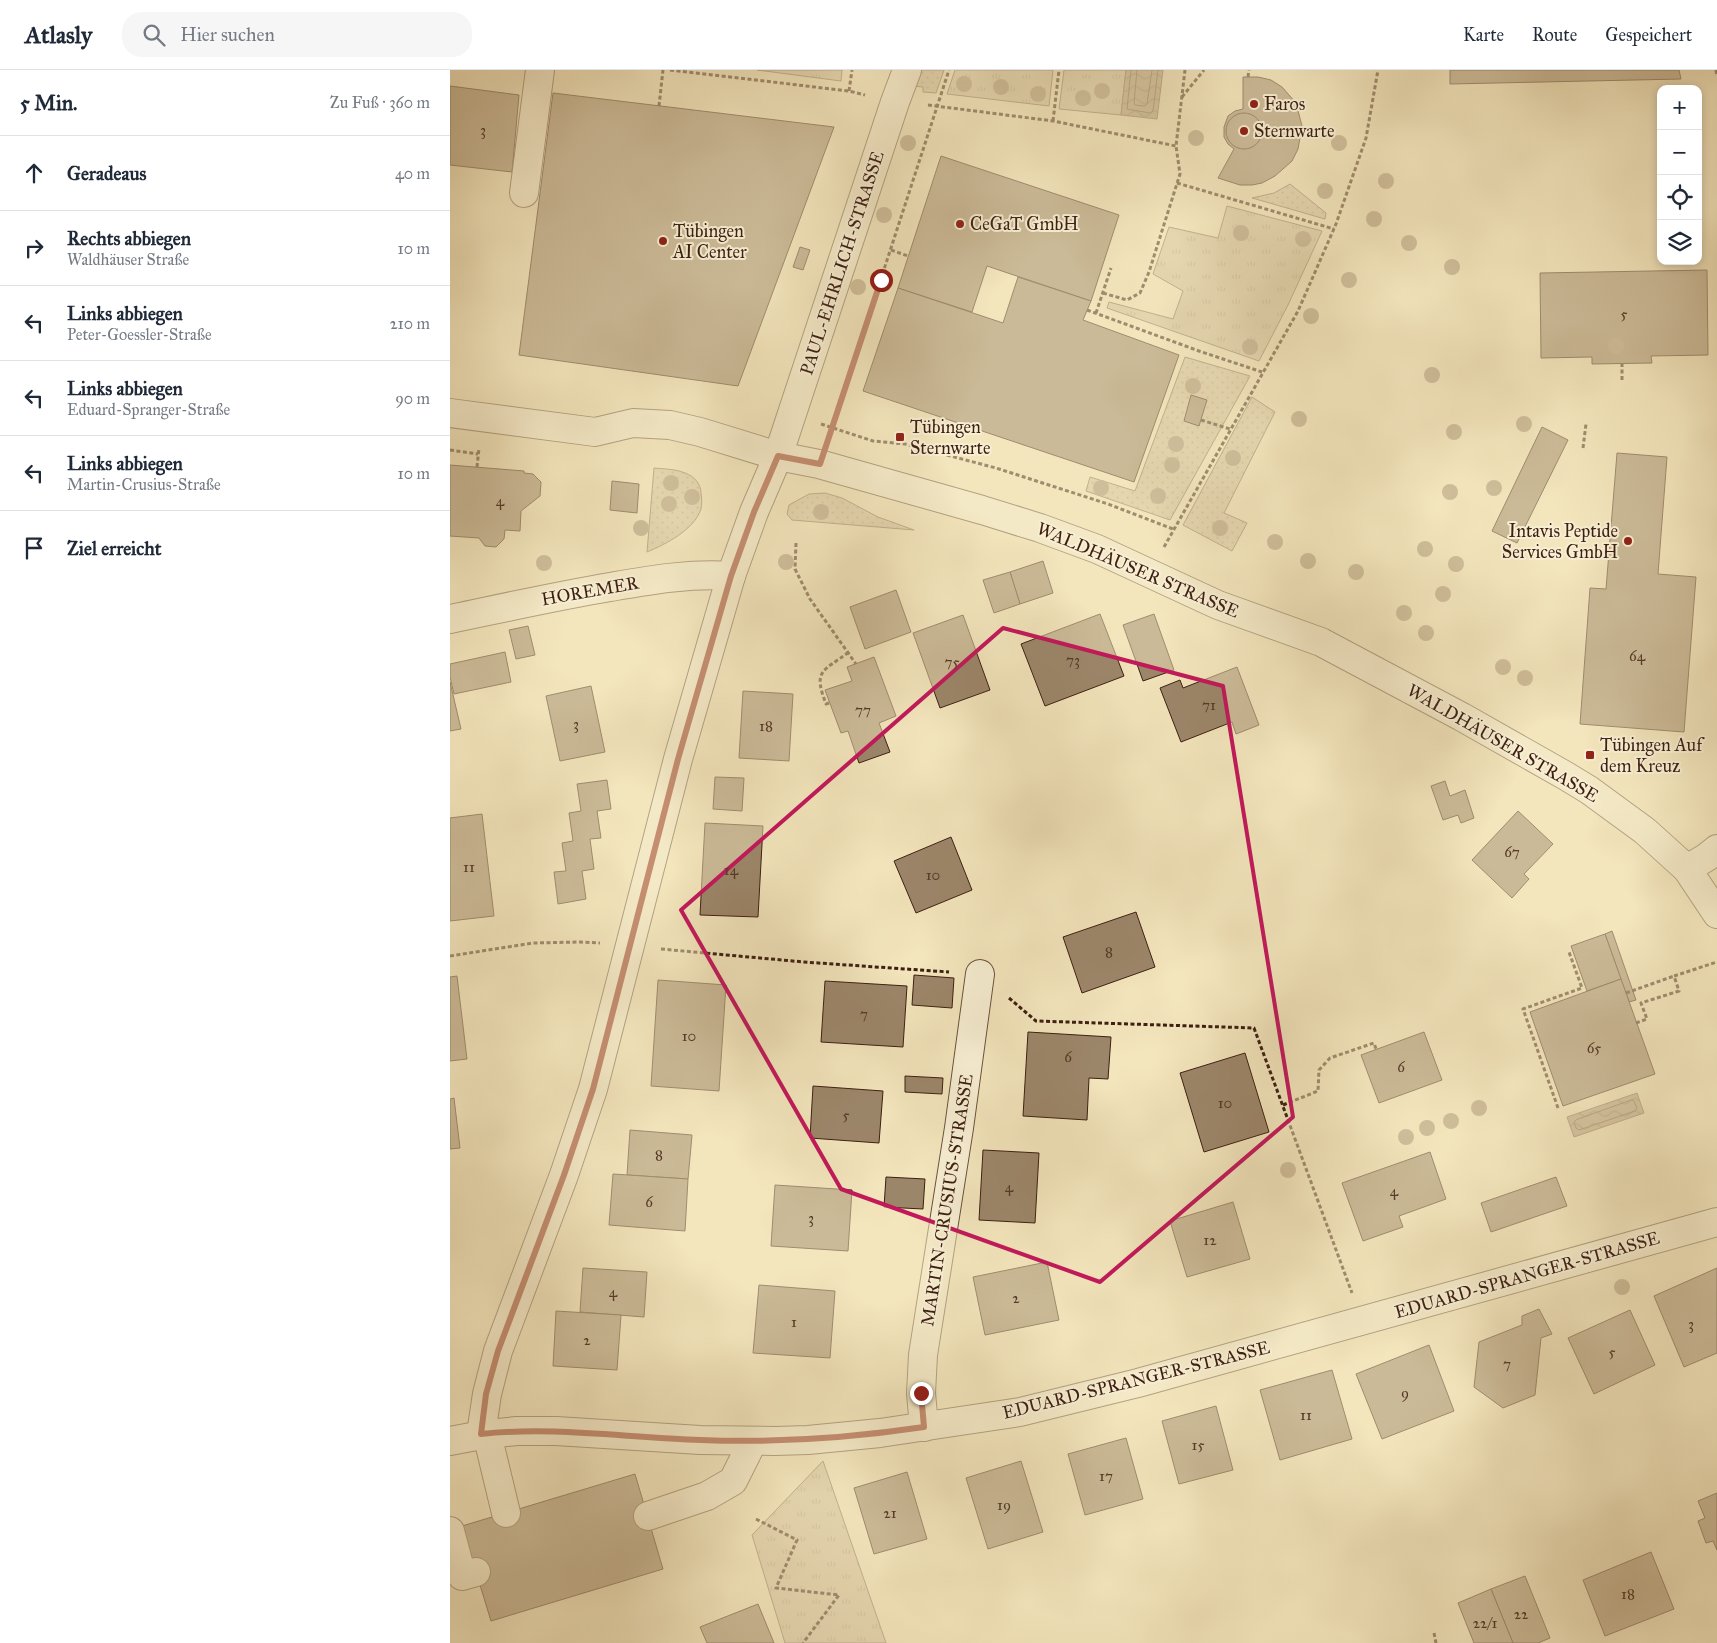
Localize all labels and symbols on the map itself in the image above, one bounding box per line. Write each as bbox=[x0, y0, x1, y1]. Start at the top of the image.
place label: Faros bbox=[1264, 93, 1305, 115]
marker: Faros bbox=[1248, 98, 1260, 110]
place label: Sternwarte bbox=[1254, 120, 1335, 142]
house number: 3 bbox=[480, 121, 486, 139]
marker: Sternwarte bbox=[1238, 125, 1250, 137]
street label: PAUL-EHRLICH-STRASSE bbox=[795, 148, 889, 378]
place label: CeGaT GmbH bbox=[970, 213, 1079, 235]
marker: CeGaT GmbH bbox=[954, 218, 966, 230]
place label: Tübingen AI Center bbox=[672, 220, 747, 263]
marker: Tübingen AI Center bbox=[657, 235, 669, 247]
route start bbox=[870, 269, 893, 292]
house number: 5 bbox=[1621, 305, 1628, 323]
place label: Tübingen Sternwarte bbox=[910, 416, 991, 459]
marker: Tübingen Sternwarte bbox=[894, 431, 906, 443]
house number: 4 bbox=[496, 492, 505, 510]
street label: WALDHÄUSER STRASSE bbox=[1034, 517, 1243, 623]
place label: Intavis Peptide Services GmbH bbox=[1502, 520, 1618, 563]
marker: Intavis Peptide Services GmbH bbox=[1622, 535, 1634, 547]
street label: HOREMER bbox=[540, 571, 642, 610]
house number: 64 bbox=[1629, 647, 1646, 665]
house number: 73 bbox=[1066, 651, 1080, 669]
house number: 75 bbox=[945, 653, 960, 671]
street label: WALDHÄUSER STRASSE bbox=[1403, 679, 1603, 807]
house number: 71 bbox=[1202, 696, 1216, 714]
house number: 77 bbox=[855, 701, 871, 719]
house number: 3 bbox=[573, 715, 579, 733]
house number: 18 bbox=[759, 717, 773, 735]
place label: Tübingen Auf dem Kreuz bbox=[1600, 734, 1705, 777]
marker: Tübingen Auf dem Kreuz bbox=[1584, 749, 1596, 761]
house number: 67 bbox=[1504, 843, 1520, 861]
house number: 11 bbox=[463, 858, 475, 876]
house number: 14 bbox=[724, 861, 739, 879]
house number: 10 bbox=[926, 866, 940, 884]
house number: 8 bbox=[1105, 943, 1113, 961]
house number: 7 bbox=[860, 1005, 868, 1023]
house number: 10 bbox=[682, 1027, 696, 1045]
house number: 65 bbox=[1587, 1039, 1601, 1057]
house number: 6 bbox=[1064, 1048, 1073, 1066]
house number: 6 bbox=[1397, 1058, 1406, 1076]
street label: MARTIN-CRUSIUS-STRASSE bbox=[916, 1072, 978, 1328]
house number: 10 bbox=[1218, 1094, 1232, 1112]
house number: 5 bbox=[843, 1106, 850, 1124]
house number: 8 bbox=[655, 1146, 663, 1164]
house number: 4 bbox=[1005, 1178, 1014, 1196]
house number: 4 bbox=[1390, 1182, 1399, 1200]
house number: 6 bbox=[645, 1193, 654, 1211]
house number: 3 bbox=[808, 1209, 814, 1227]
street label: EDUARD-SPRANGER-STRASSE bbox=[1392, 1227, 1662, 1323]
house number: 12 bbox=[1203, 1231, 1217, 1249]
house number: 4 bbox=[609, 1283, 618, 1301]
house number: 2 bbox=[1012, 1289, 1020, 1307]
house number: 1 bbox=[791, 1313, 797, 1331]
house number: 3 bbox=[1688, 1315, 1694, 1333]
house number: 2 bbox=[583, 1331, 591, 1349]
street label: EDUARD-SPRANGER-STRASSE bbox=[1000, 1336, 1272, 1424]
house number: 5 bbox=[1609, 1343, 1616, 1361]
house number: 7 bbox=[1503, 1355, 1511, 1373]
route end bbox=[910, 1382, 933, 1405]
house number: 9 bbox=[1401, 1384, 1409, 1402]
house number: 11 bbox=[1300, 1406, 1312, 1424]
house number: 15 bbox=[1192, 1436, 1204, 1454]
house number: 17 bbox=[1099, 1467, 1113, 1485]
house number: 19 bbox=[997, 1496, 1011, 1514]
house number: 21 bbox=[883, 1504, 897, 1522]
house number: 18 bbox=[1621, 1585, 1635, 1603]
house number: 22 bbox=[1514, 1605, 1529, 1623]
house number: 22/1 bbox=[1473, 1614, 1497, 1632]

